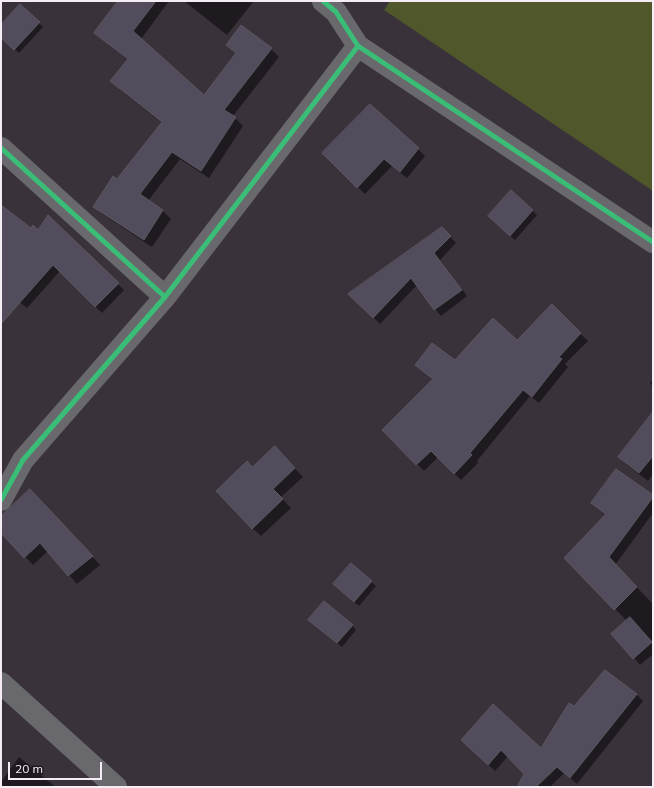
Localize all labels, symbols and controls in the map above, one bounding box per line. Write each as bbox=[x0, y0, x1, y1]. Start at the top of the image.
scale bar bbox=[10, 754, 104, 780]
text: 20 m bbox=[15, 761, 43, 776]

